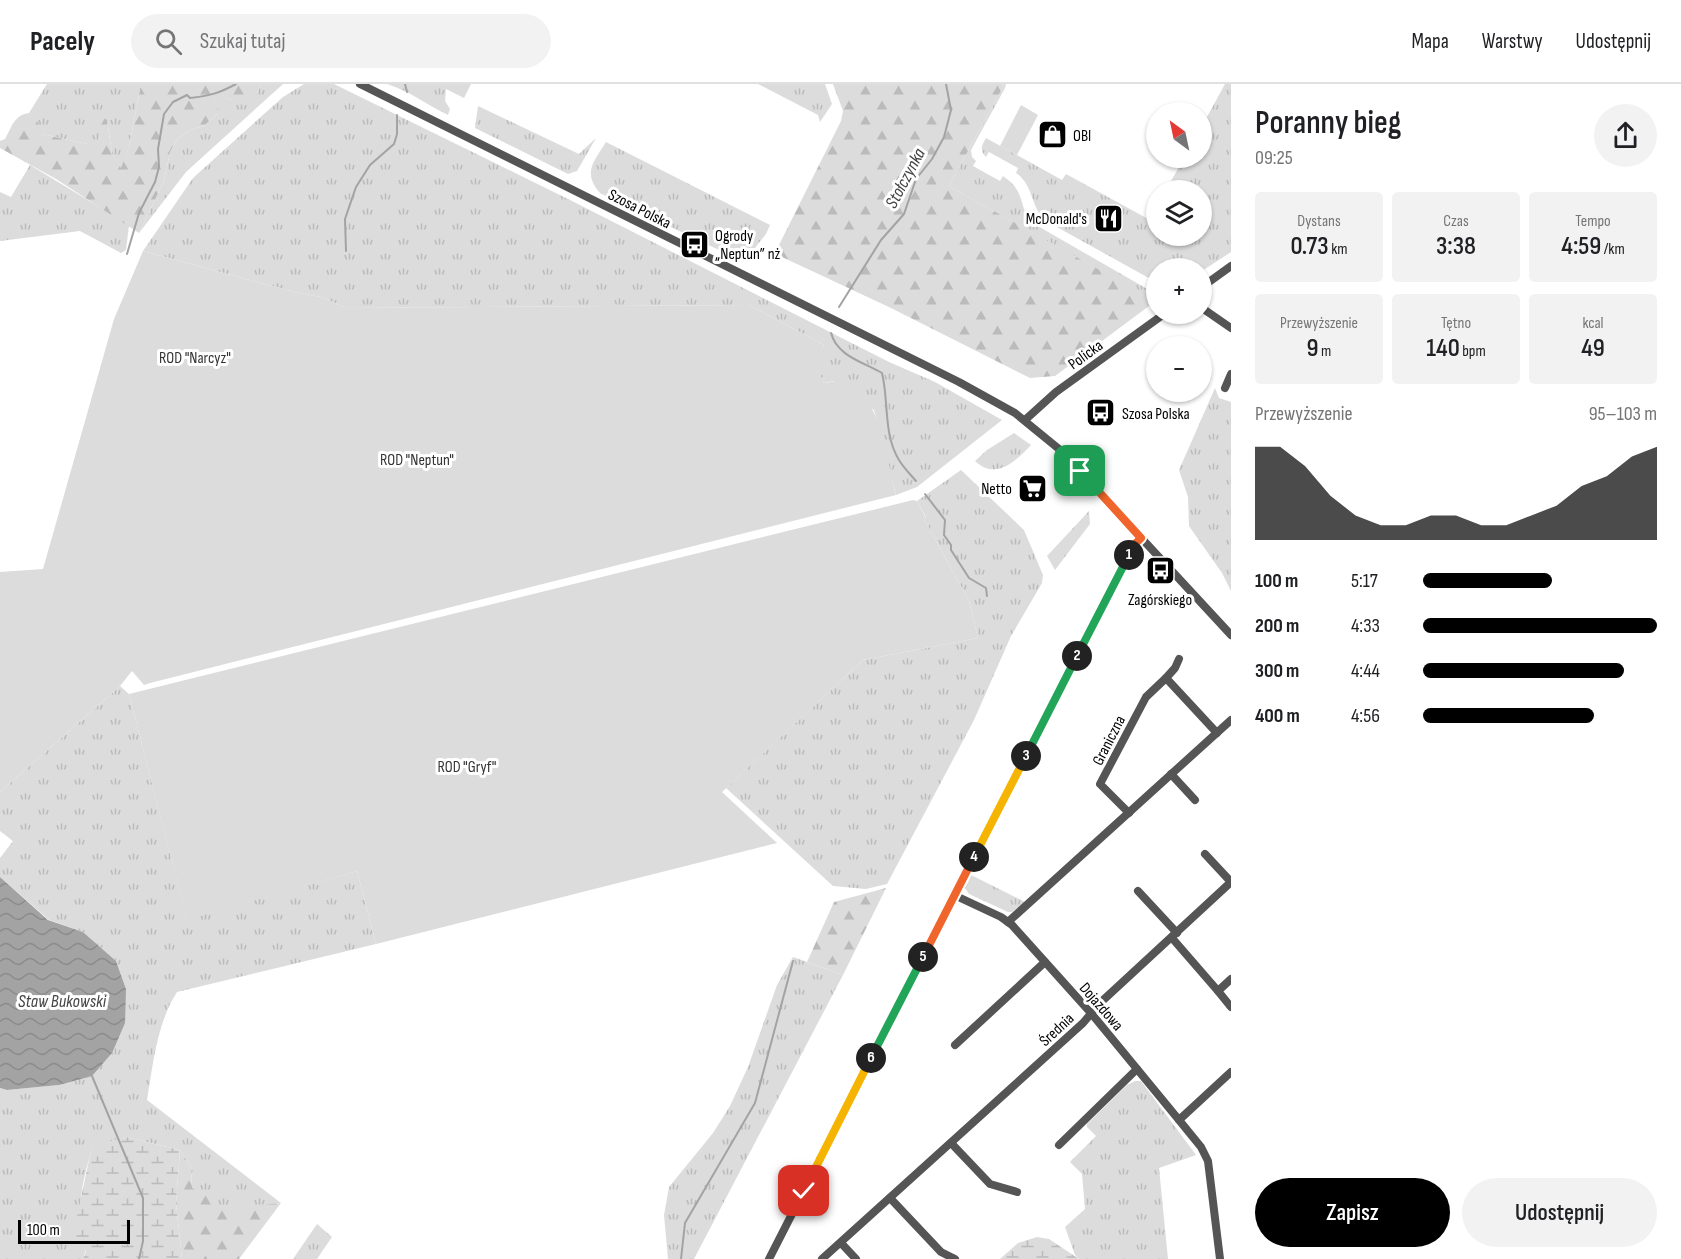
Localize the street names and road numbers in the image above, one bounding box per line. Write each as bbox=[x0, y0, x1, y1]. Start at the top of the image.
street label: Szosa Polska bbox=[605, 185, 674, 233]
street label: Policka bbox=[1065, 336, 1107, 374]
street label: Graniczna bbox=[1089, 713, 1130, 769]
street label: Dojazdowa bbox=[1075, 979, 1127, 1035]
street label: Średnia bbox=[1036, 1009, 1078, 1051]

